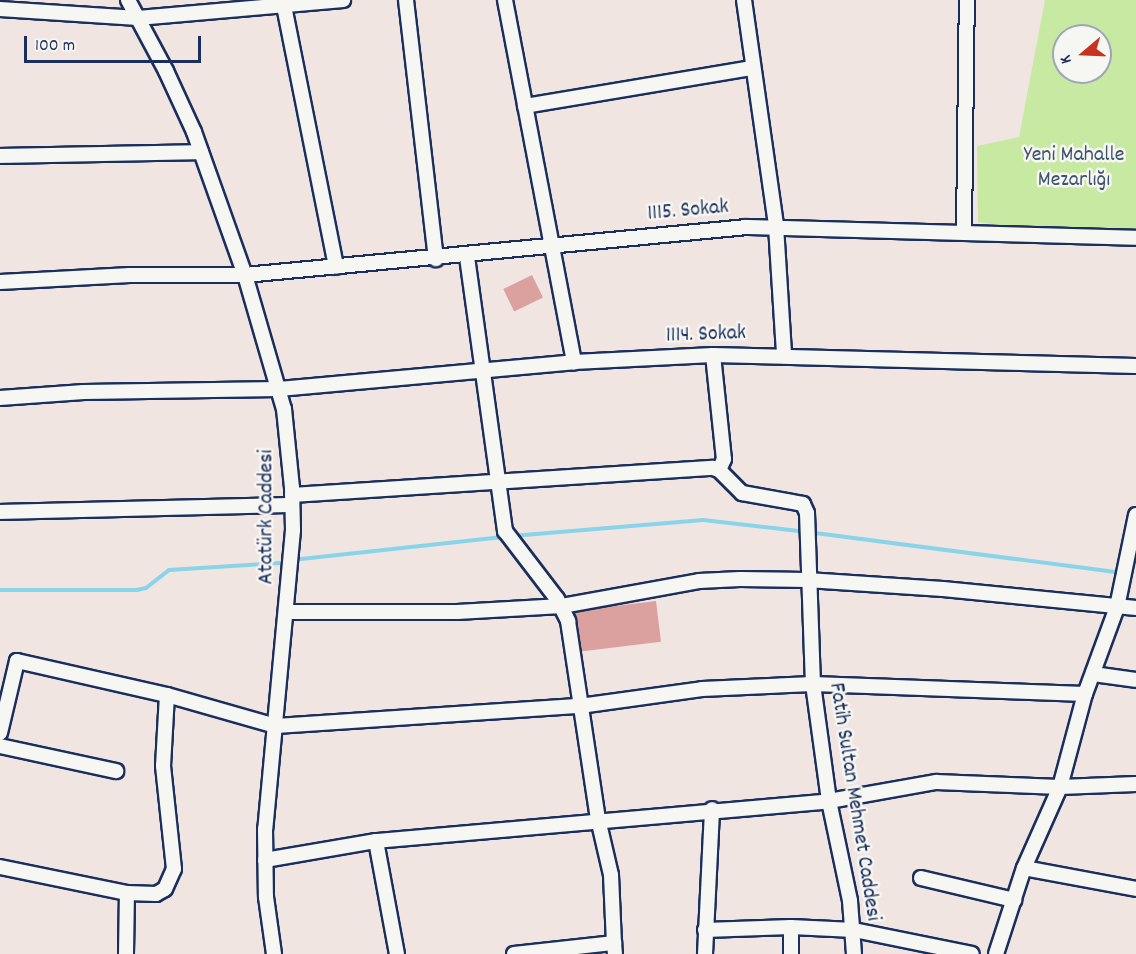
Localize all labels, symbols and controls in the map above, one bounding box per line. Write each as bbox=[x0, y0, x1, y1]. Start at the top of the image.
scale bar bbox=[27, 24, 204, 62]
north arrow bbox=[1052, 24, 1112, 84]
text: 100 m bbox=[35, 34, 75, 59]
text: K bbox=[1054, 52, 1078, 67]
park label: Yeni Mahalle Mezarlığı bbox=[1024, 142, 1124, 194]
street label: 1115. Sokak bbox=[646, 194, 730, 228]
street label: 1114. Sokak bbox=[666, 320, 746, 350]
street label: Atatürk Caddesi bbox=[254, 449, 280, 585]
street label: Fatih Sultan Mehmet Caddesi bbox=[822, 681, 886, 923]

